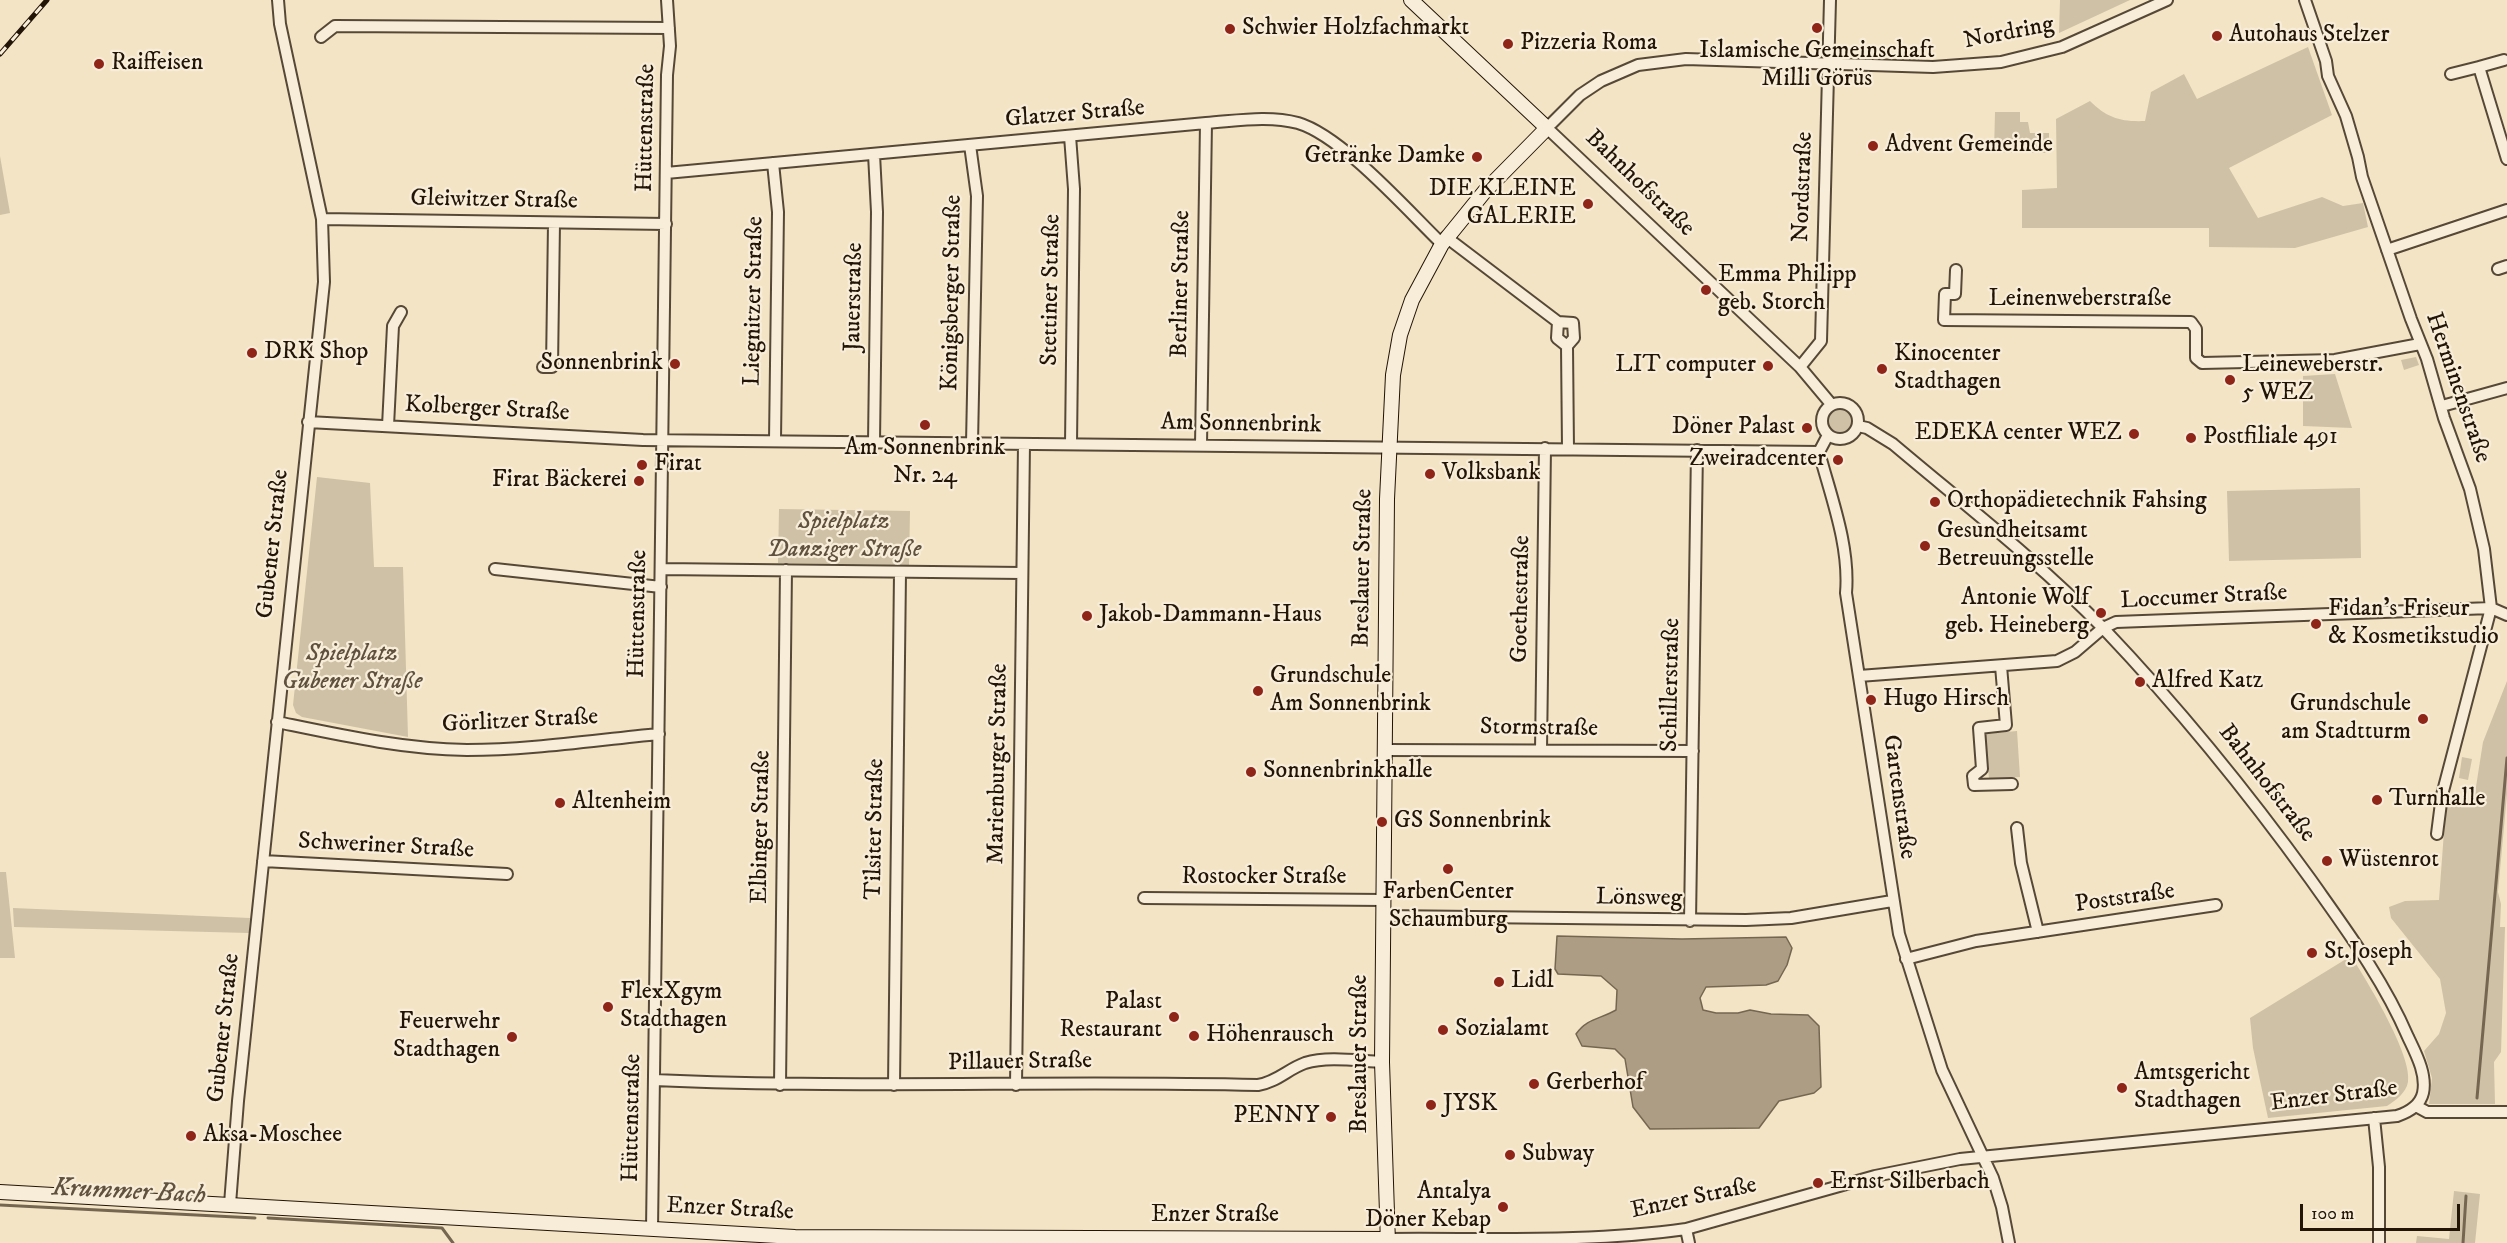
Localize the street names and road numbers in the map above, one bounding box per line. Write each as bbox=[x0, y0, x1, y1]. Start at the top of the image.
street label: Nordring bbox=[1962, 11, 2056, 57]
street label: Hüttenstraße bbox=[631, 64, 663, 192]
street label: Glatzer Straße bbox=[1004, 95, 1146, 135]
street label: Bahnhofstraße bbox=[1578, 124, 1700, 244]
street label: Nordstraße bbox=[1788, 131, 1820, 243]
street label: Gleiwitzer Straße bbox=[410, 185, 578, 217]
street label: Königsberger Straße bbox=[937, 195, 969, 391]
street label: Berliner Straße bbox=[1166, 210, 1198, 358]
street label: Stettiner Straße bbox=[1036, 214, 1068, 366]
street label: Liegnitzer Straße bbox=[739, 216, 771, 386]
street label: Jauerstraße bbox=[840, 242, 870, 352]
street label: Leinenweberstraße bbox=[1989, 286, 2171, 314]
street label: Herminenstraße bbox=[2418, 309, 2496, 467]
street label: Kolberger Straße bbox=[404, 391, 570, 429]
street label: Am Sonnenbrink bbox=[1160, 409, 1322, 441]
street label: Gubener Straße bbox=[252, 468, 296, 620]
street label: Breslauer Straße bbox=[1348, 488, 1380, 648]
street label: Goethestraße bbox=[1506, 535, 1538, 663]
street label: Hüttenstraße bbox=[623, 550, 655, 678]
street label: Loccumer Straße bbox=[2120, 579, 2288, 617]
street label: Schillerstraße bbox=[1656, 618, 1688, 752]
street label: Marienburger Straße bbox=[983, 663, 1015, 865]
street label: Görlitzer Straße bbox=[441, 704, 599, 740]
street label: Stormstraße bbox=[1480, 714, 1598, 744]
street label: Bahnhofstraße bbox=[2211, 719, 2321, 849]
street label: Gartenstraße bbox=[1875, 733, 1921, 861]
street label: Elbinger Straße bbox=[746, 750, 778, 904]
street label: Tilsiter Straße bbox=[860, 758, 892, 900]
street label: Schweriner Straße bbox=[297, 828, 475, 866]
street label: Rostocker Straße bbox=[1182, 864, 1346, 892]
street label: Poststraße bbox=[2073, 878, 2177, 920]
street label: Lönsweg bbox=[1596, 884, 1682, 914]
street label: Gubener Straße bbox=[203, 952, 247, 1104]
street label: Breslauer Straße bbox=[1347, 975, 1375, 1133]
street label: Pillauer Straße bbox=[948, 1047, 1092, 1079]
street label: Hüttenstraße bbox=[617, 1054, 649, 1182]
street label: Enzer Straße bbox=[2269, 1075, 2399, 1119]
street label: Enzer Straße bbox=[1629, 1172, 1759, 1226]
street label: Enzer Straße bbox=[665, 1192, 795, 1228]
street label: Enzer Straße bbox=[1151, 1202, 1279, 1230]

